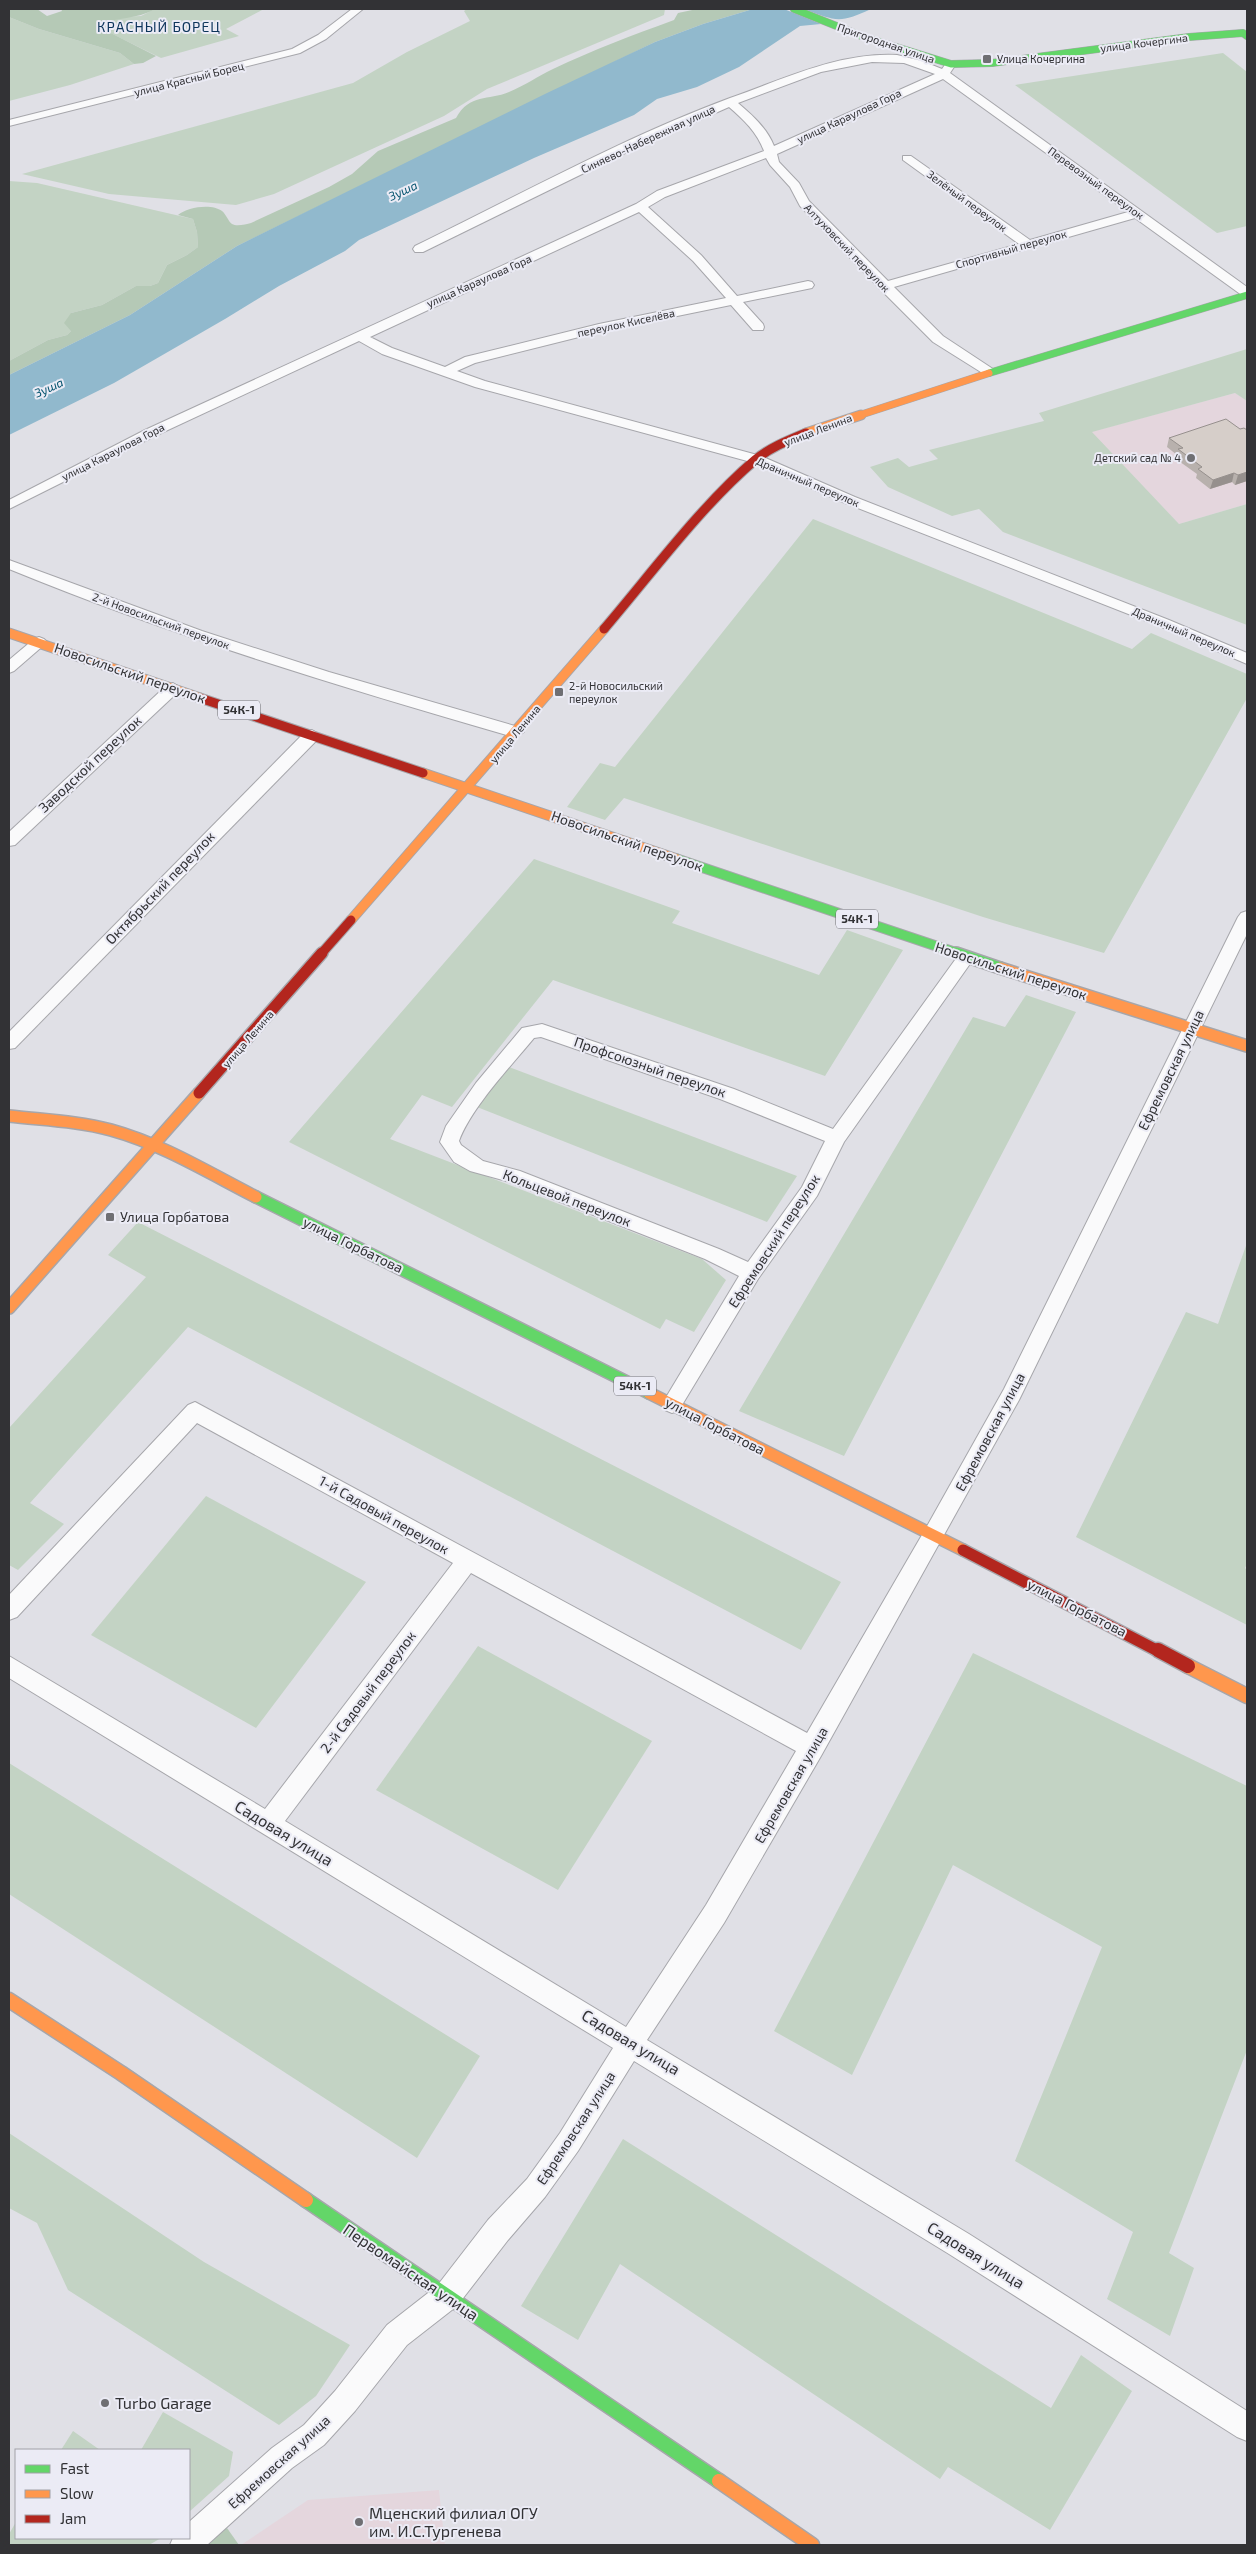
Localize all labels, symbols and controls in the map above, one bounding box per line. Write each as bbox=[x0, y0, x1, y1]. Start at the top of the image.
district label: КРАСНЫЙ БОРЕЦ bbox=[97, 18, 221, 35]
street label: Пригородная улица bbox=[835, 20, 937, 66]
street label: улица Кочергина bbox=[1099, 31, 1189, 55]
place label: Улица Кочергина bbox=[997, 52, 1085, 65]
marker: Улица Кочергина bbox=[981, 53, 993, 65]
street label: улица Красный Борец bbox=[133, 58, 246, 99]
street label: улица Караулова Гора bbox=[795, 86, 903, 146]
street label: Синяево-Набережная улица bbox=[579, 102, 717, 176]
street label: Перевозный переулок bbox=[1045, 144, 1147, 223]
street label: Зелёный переулок bbox=[924, 167, 1010, 235]
water label: Зуша bbox=[385, 177, 419, 203]
street label: Алтуховский переулок bbox=[801, 201, 893, 295]
street label: Спортивный переулок bbox=[954, 226, 1068, 272]
street label: улица Караулова Гора bbox=[424, 251, 534, 311]
street label: переулок Киселёва bbox=[576, 306, 676, 340]
water label: Зуша bbox=[31, 375, 65, 400]
street label: улица Ленина bbox=[782, 411, 854, 449]
street label: улица Караулова Гора bbox=[59, 420, 167, 484]
place label: Детский сад № 4 bbox=[1094, 451, 1181, 464]
marker: Детский сад № 4 bbox=[1185, 452, 1197, 464]
street label: Драничный переулок bbox=[754, 454, 862, 510]
street label: 2-й Новосильский переулок bbox=[91, 590, 232, 652]
street label: Драничный переулок bbox=[1130, 604, 1238, 660]
street label: Новосильский переулок bbox=[52, 639, 208, 707]
place label: 2-й Новосильский переулок bbox=[569, 679, 663, 706]
marker: 2-й Новосильский переулок bbox=[553, 686, 565, 698]
road number: 54К-1 bbox=[218, 700, 260, 720]
street label: улица Ленина bbox=[487, 702, 543, 766]
street label: Заводской переулок bbox=[35, 711, 145, 816]
street label: Новосильский переулок bbox=[549, 807, 705, 875]
street label: Октябрьский переулок bbox=[101, 827, 218, 948]
road number: 54К-1 bbox=[836, 910, 878, 929]
street label: Новосильский переулок bbox=[933, 938, 1090, 1003]
street label: улица Ленина bbox=[219, 1007, 277, 1071]
street label: Ефремовская улица bbox=[1134, 1007, 1207, 1133]
street label: Профсоюзный переулок bbox=[572, 1033, 729, 1101]
street label: Кольцевой переулок bbox=[501, 1165, 634, 1230]
street label: Ефремовский переулок bbox=[724, 1171, 823, 1311]
place label: Улица Горбатова bbox=[120, 1208, 229, 1225]
marker: Улица Горбатова bbox=[104, 1211, 116, 1223]
street label: улица Горбатова bbox=[300, 1213, 406, 1276]
street label: Ефремовская улица bbox=[951, 1370, 1028, 1494]
road number: 54К-1 bbox=[614, 1376, 656, 1395]
street label: улица Горбатова bbox=[663, 1393, 768, 1458]
street label: 1-й Садовый переулок bbox=[316, 1472, 453, 1558]
street label: улица Горбатова bbox=[1025, 1575, 1130, 1640]
street label: 2-й Садовый переулок bbox=[316, 1627, 419, 1756]
street label: Ефремовская улица bbox=[750, 1723, 831, 1846]
street label: Садовая улица bbox=[231, 1796, 337, 1870]
street label: Садовая улица bbox=[578, 2005, 684, 2079]
street label: Ефремовская улица bbox=[533, 2068, 619, 2188]
street label: Садовая улица bbox=[924, 2217, 1028, 2293]
street label: Первомайская улица bbox=[339, 2219, 483, 2325]
place label: Turbo Garage bbox=[115, 2393, 212, 2412]
marker: Turbo Garage bbox=[99, 2397, 111, 2409]
street label: Ефремовская улица bbox=[224, 2411, 333, 2512]
legend bbox=[15, 2449, 190, 2539]
text: Fast bbox=[60, 2459, 90, 2477]
text: Slow bbox=[60, 2484, 94, 2502]
place label: Мценский филиал ОГУ им. И.С.Тургенева bbox=[369, 2503, 538, 2541]
text: Jam bbox=[60, 2509, 86, 2527]
marker: Мценский филиал ОГУ им. И.С.Тургенева bbox=[353, 2516, 365, 2528]

